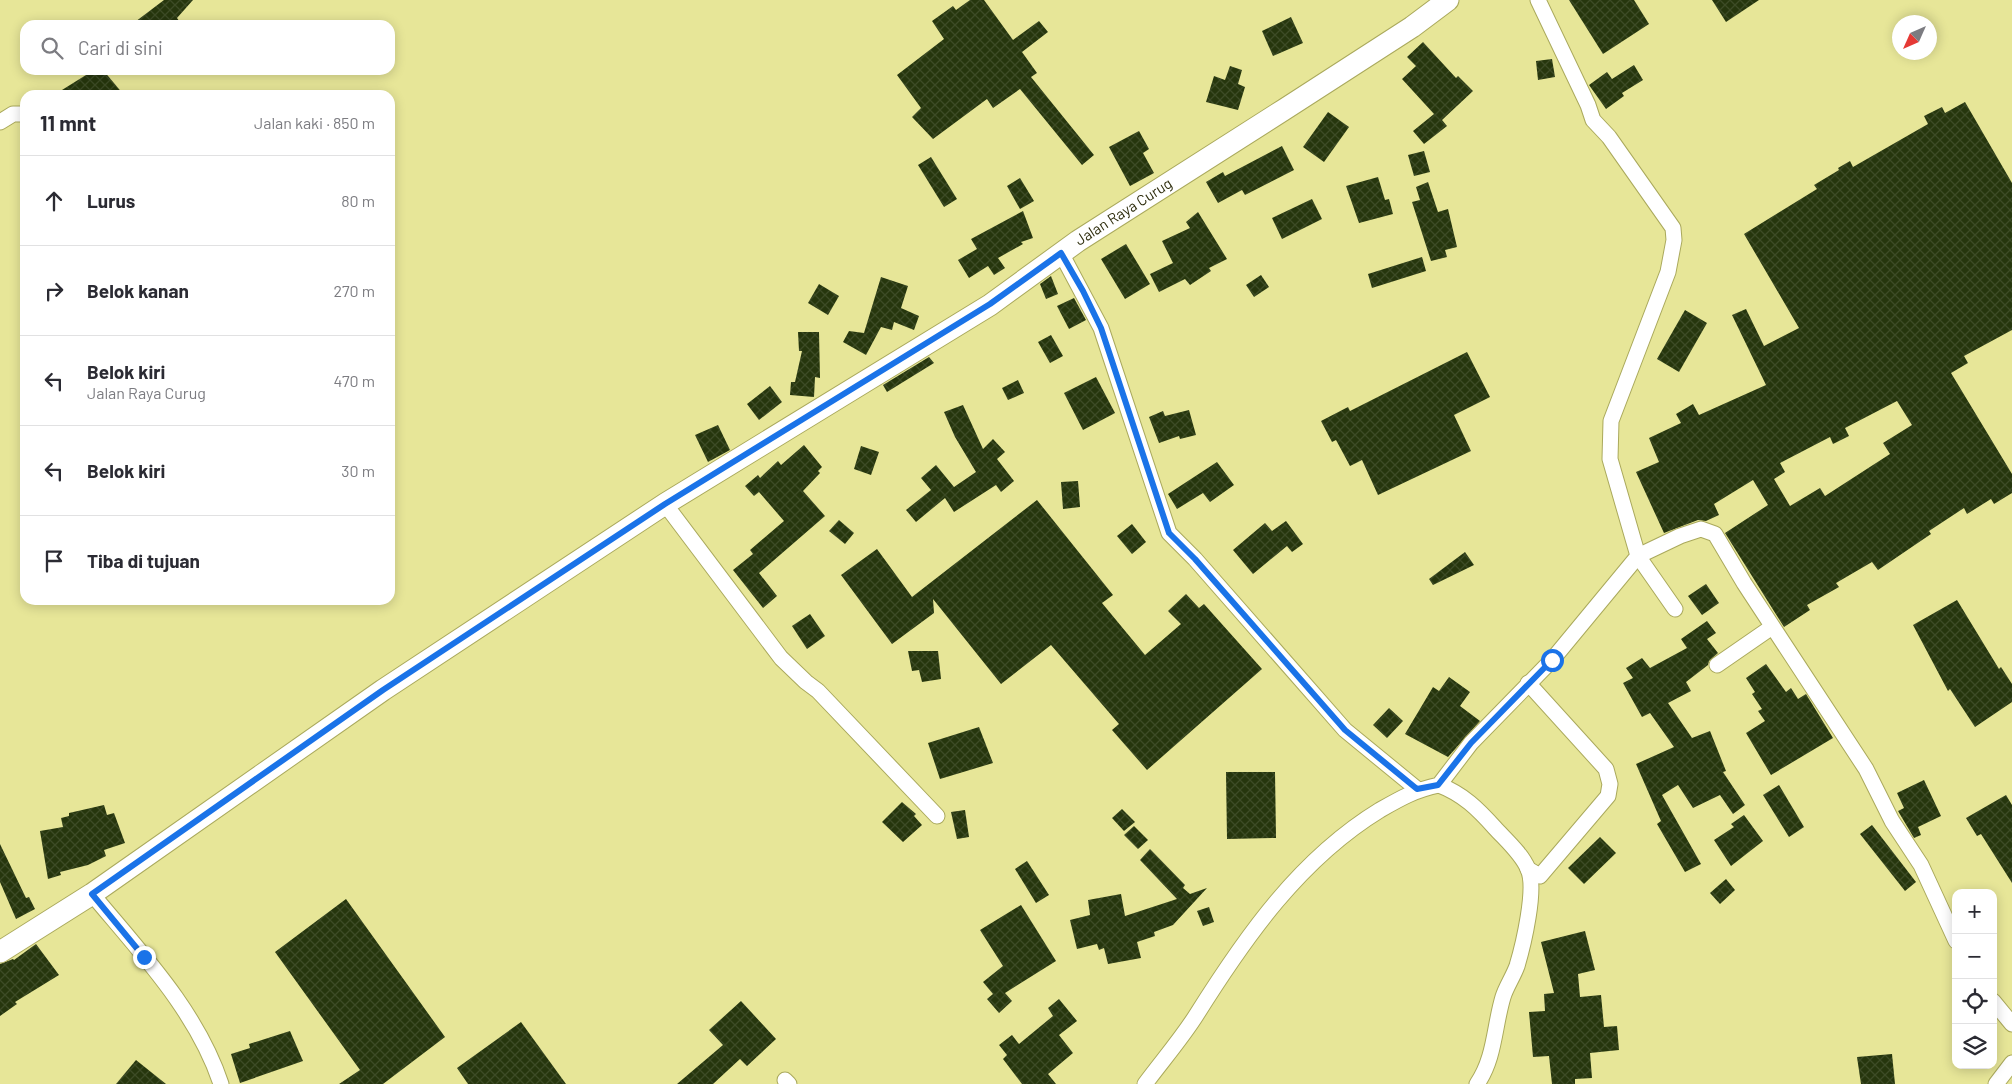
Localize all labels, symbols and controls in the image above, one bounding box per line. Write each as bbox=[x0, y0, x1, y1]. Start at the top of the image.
north arrow bbox=[1892, 15, 1937, 60]
search box bbox=[20, 20, 395, 75]
icon: search bbox=[38, 34, 66, 62]
text: Cari di sini bbox=[78, 36, 163, 59]
text: 11 mnt bbox=[40, 110, 96, 135]
text: Jalan kaki · 850 m bbox=[254, 113, 375, 132]
street label: Jalan Raya Curug bbox=[1071, 173, 1175, 249]
icon: ahead bbox=[40, 187, 68, 215]
text: Lurus bbox=[87, 189, 135, 212]
text: 80 m bbox=[341, 191, 375, 210]
icon: right bbox=[40, 277, 68, 305]
text: Belok kanan bbox=[87, 279, 189, 302]
text: 270 m bbox=[333, 281, 375, 300]
text: Belok kiri bbox=[87, 360, 165, 383]
icon: left bbox=[40, 367, 68, 395]
text: 470 m bbox=[334, 371, 375, 390]
text: Jalan Raya Curug bbox=[87, 383, 206, 402]
icon: left bbox=[40, 457, 68, 485]
text: Belok kiri bbox=[87, 459, 165, 482]
text: 30 m bbox=[341, 461, 375, 480]
icon: arrive bbox=[40, 547, 68, 575]
text: Tiba di tujuan bbox=[87, 549, 200, 572]
route start bbox=[1541, 649, 1564, 672]
map controls bbox=[1952, 889, 1997, 1069]
button: + bbox=[1952, 889, 1997, 934]
button: − bbox=[1952, 934, 1997, 979]
route end bbox=[133, 946, 156, 969]
button: locate bbox=[1952, 979, 1997, 1024]
button: layers bbox=[1952, 1024, 1997, 1069]

